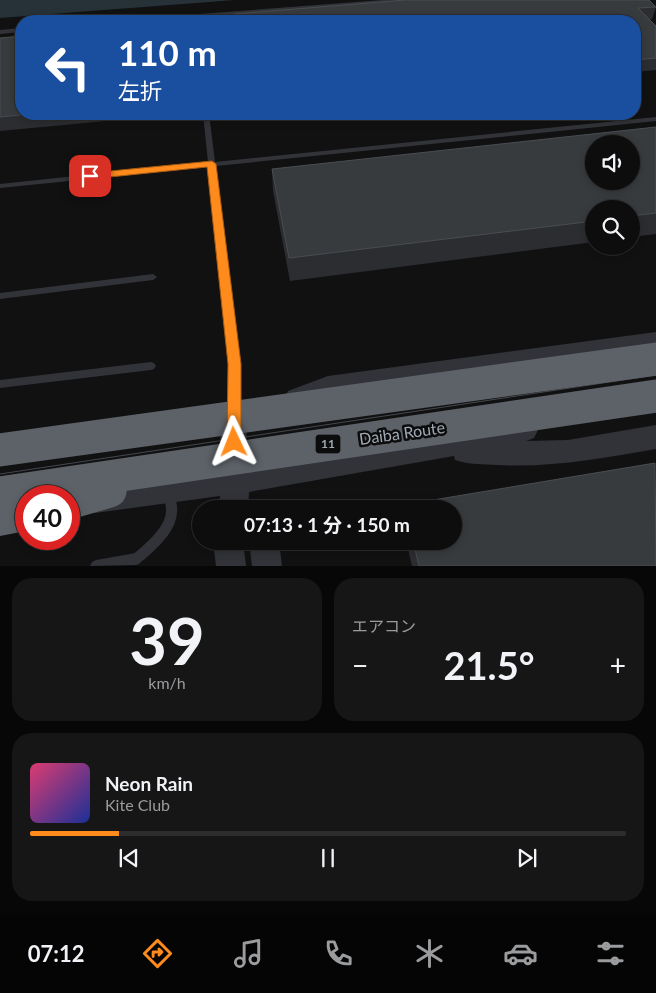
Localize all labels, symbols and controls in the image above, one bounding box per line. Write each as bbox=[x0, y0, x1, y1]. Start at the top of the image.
text: 110 m bbox=[118, 31, 217, 73]
icon: left bbox=[35, 35, 100, 100]
text: 左折 bbox=[118, 77, 162, 104]
map controls bbox=[585, 135, 640, 255]
button: sound bbox=[585, 135, 640, 190]
pin bbox=[69, 155, 111, 197]
icon: arrive bbox=[76, 162, 104, 190]
button: search bbox=[585, 200, 640, 255]
position arrow bbox=[207, 415, 259, 467]
street label: Daiba Route bbox=[358, 417, 446, 448]
road number: 11 bbox=[316, 434, 340, 454]
speed limit sign: 40 bbox=[15, 485, 80, 550]
text: 07:13 · 1 分 · 150 m bbox=[244, 513, 410, 536]
text: 39 bbox=[129, 601, 205, 679]
text: エアコン bbox=[352, 616, 416, 635]
text: 21.5° bbox=[444, 642, 534, 688]
text: − bbox=[352, 648, 368, 682]
text: + bbox=[610, 648, 626, 682]
text: km/h bbox=[148, 673, 186, 692]
text: Neon Rain bbox=[105, 772, 193, 795]
text: Kite Club bbox=[105, 795, 170, 814]
icon: previous bbox=[115, 844, 143, 872]
icon: pause bbox=[314, 844, 342, 872]
icon: next bbox=[513, 844, 541, 872]
icon: directions bbox=[140, 936, 175, 971]
icon: music bbox=[231, 936, 266, 971]
icon: phone bbox=[321, 936, 356, 971]
icon: climate bbox=[412, 936, 447, 971]
icon: car bbox=[503, 936, 538, 971]
icon: filters bbox=[593, 936, 628, 971]
text: 07:12 bbox=[28, 940, 85, 967]

